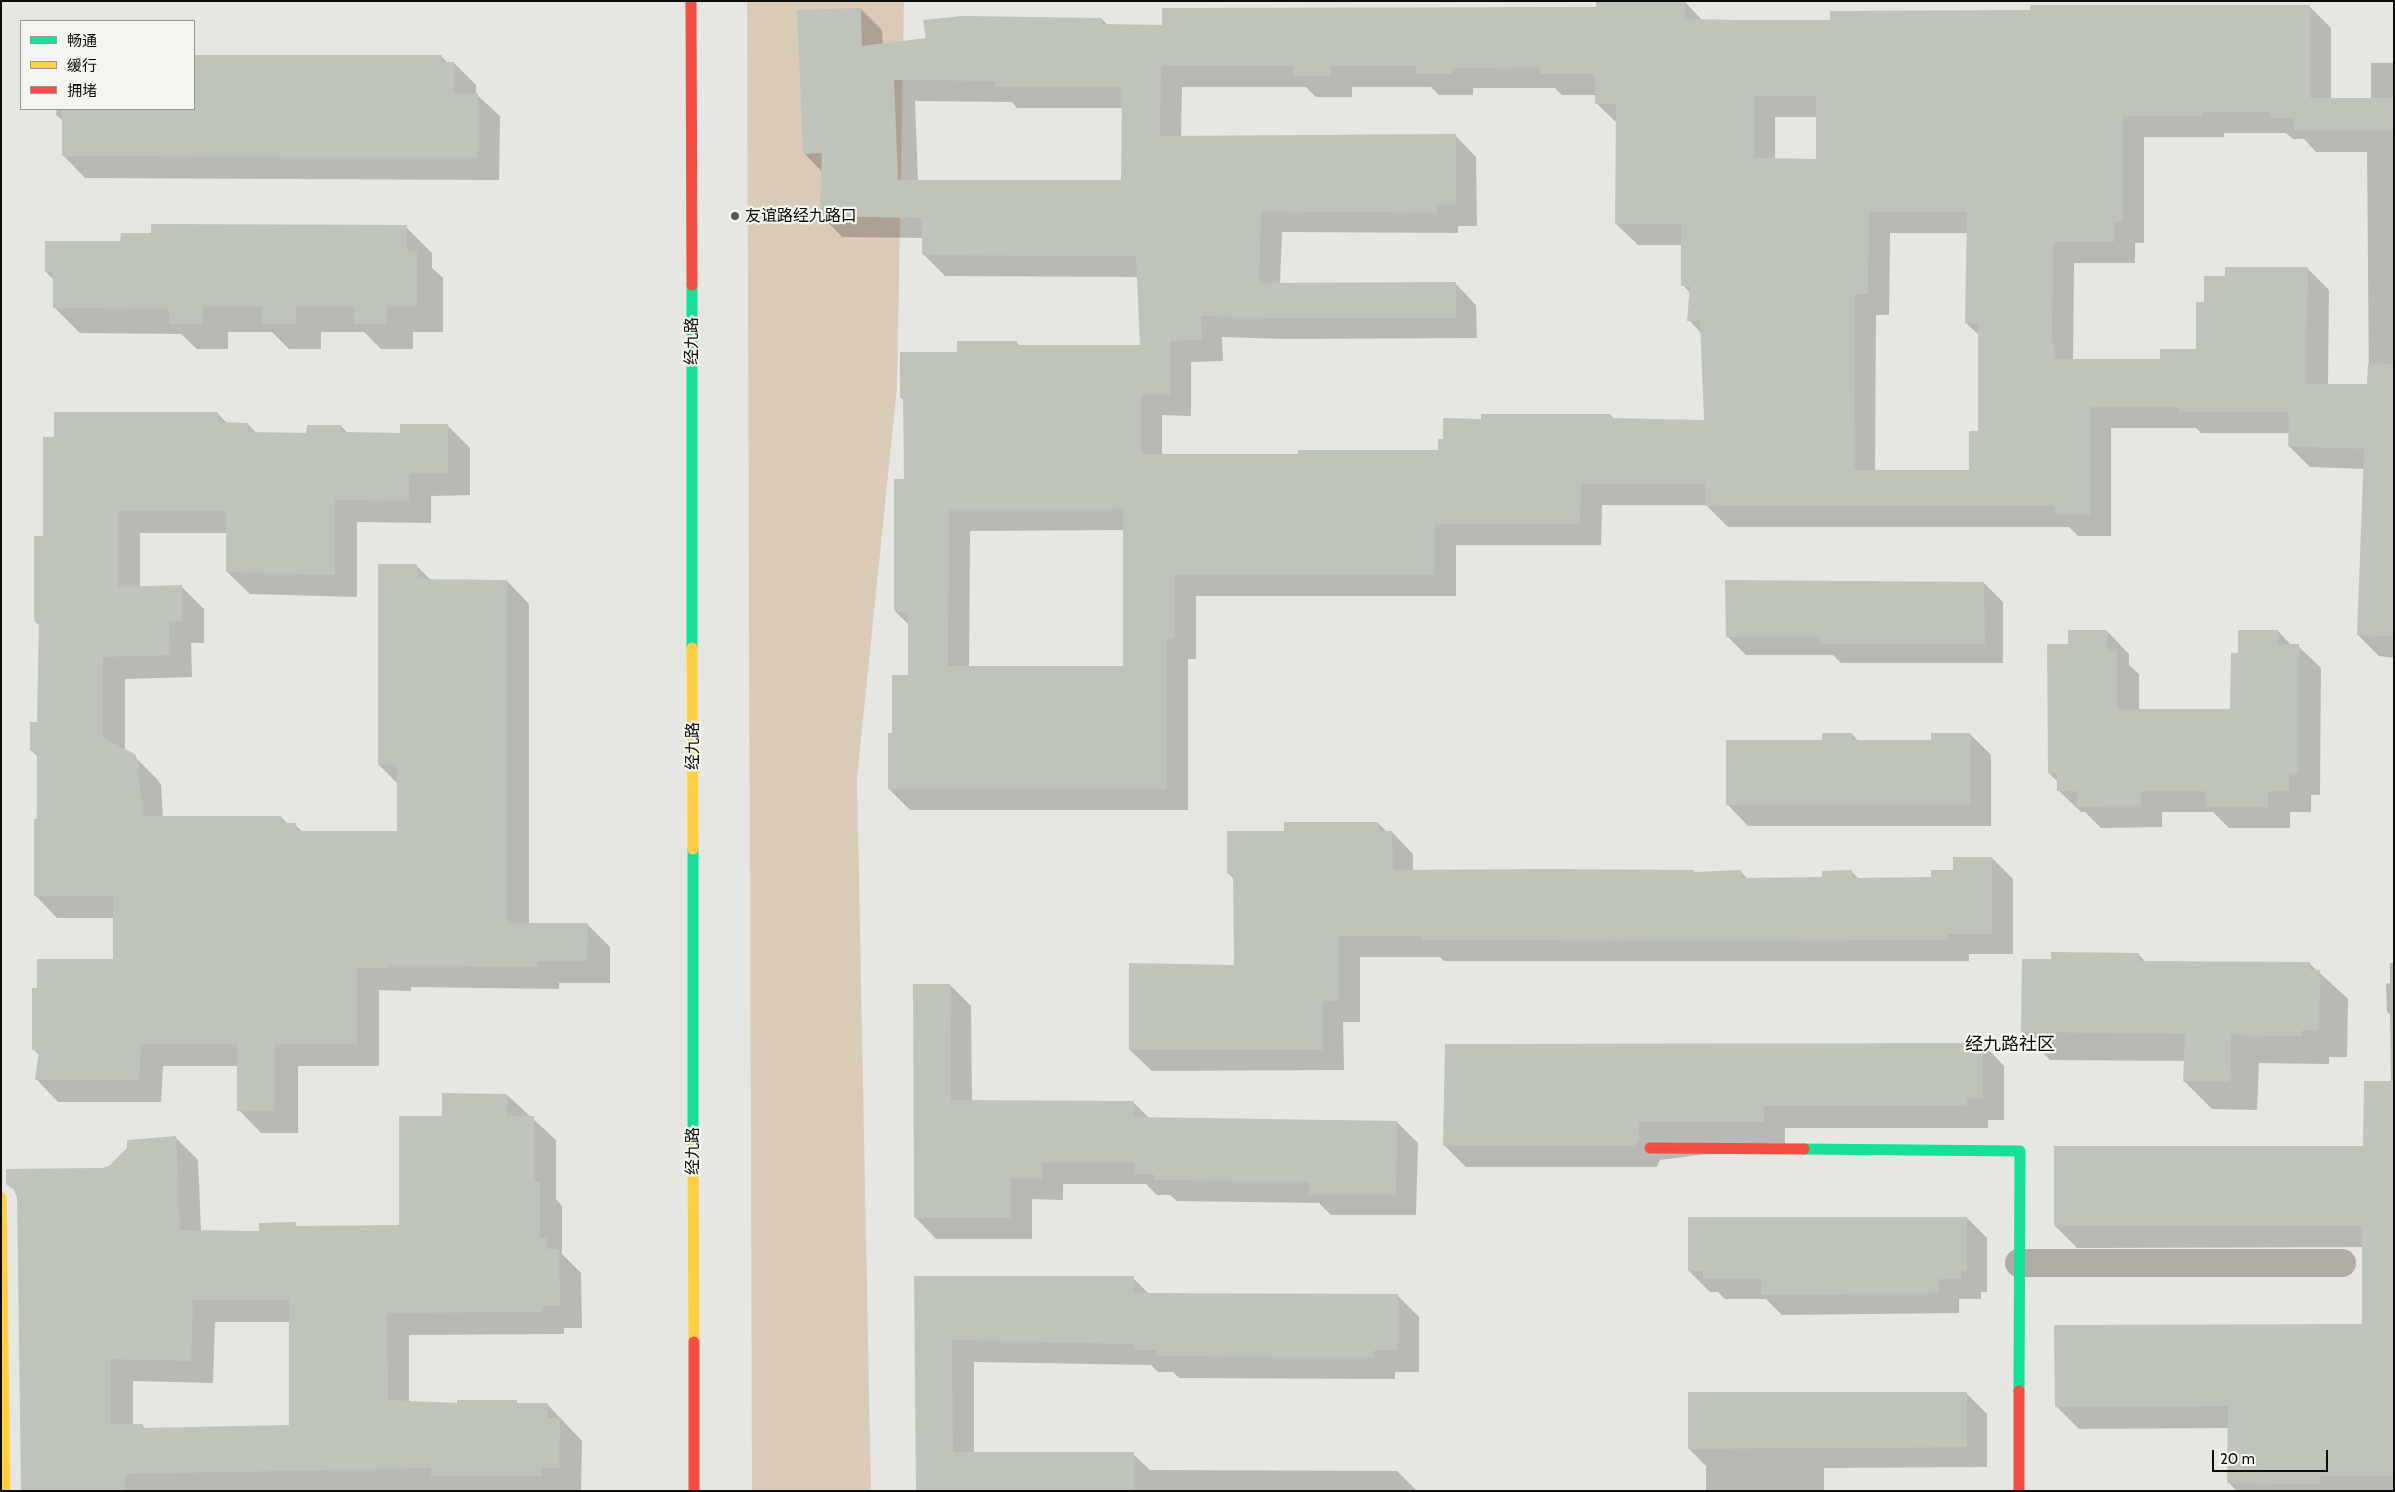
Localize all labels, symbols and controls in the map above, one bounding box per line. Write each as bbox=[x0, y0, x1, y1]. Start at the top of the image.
legend bbox=[20, 20, 195, 110]
text: 畅通 bbox=[67, 32, 97, 50]
text: 缓行 bbox=[67, 57, 97, 75]
text: 拥堵 bbox=[67, 82, 97, 100]
place label: 友谊路经九路口 bbox=[745, 206, 857, 226]
marker: 友谊路经九路口 bbox=[729, 210, 741, 222]
street label: 经九路 bbox=[682, 317, 702, 365]
street label: 经九路 bbox=[683, 722, 703, 770]
district label: 经九路社区 bbox=[1965, 1034, 2055, 1056]
street label: 经九路 bbox=[683, 1127, 703, 1175]
scale bar bbox=[2215, 1440, 2331, 1472]
text: 20 m bbox=[2220, 1450, 2255, 1468]

